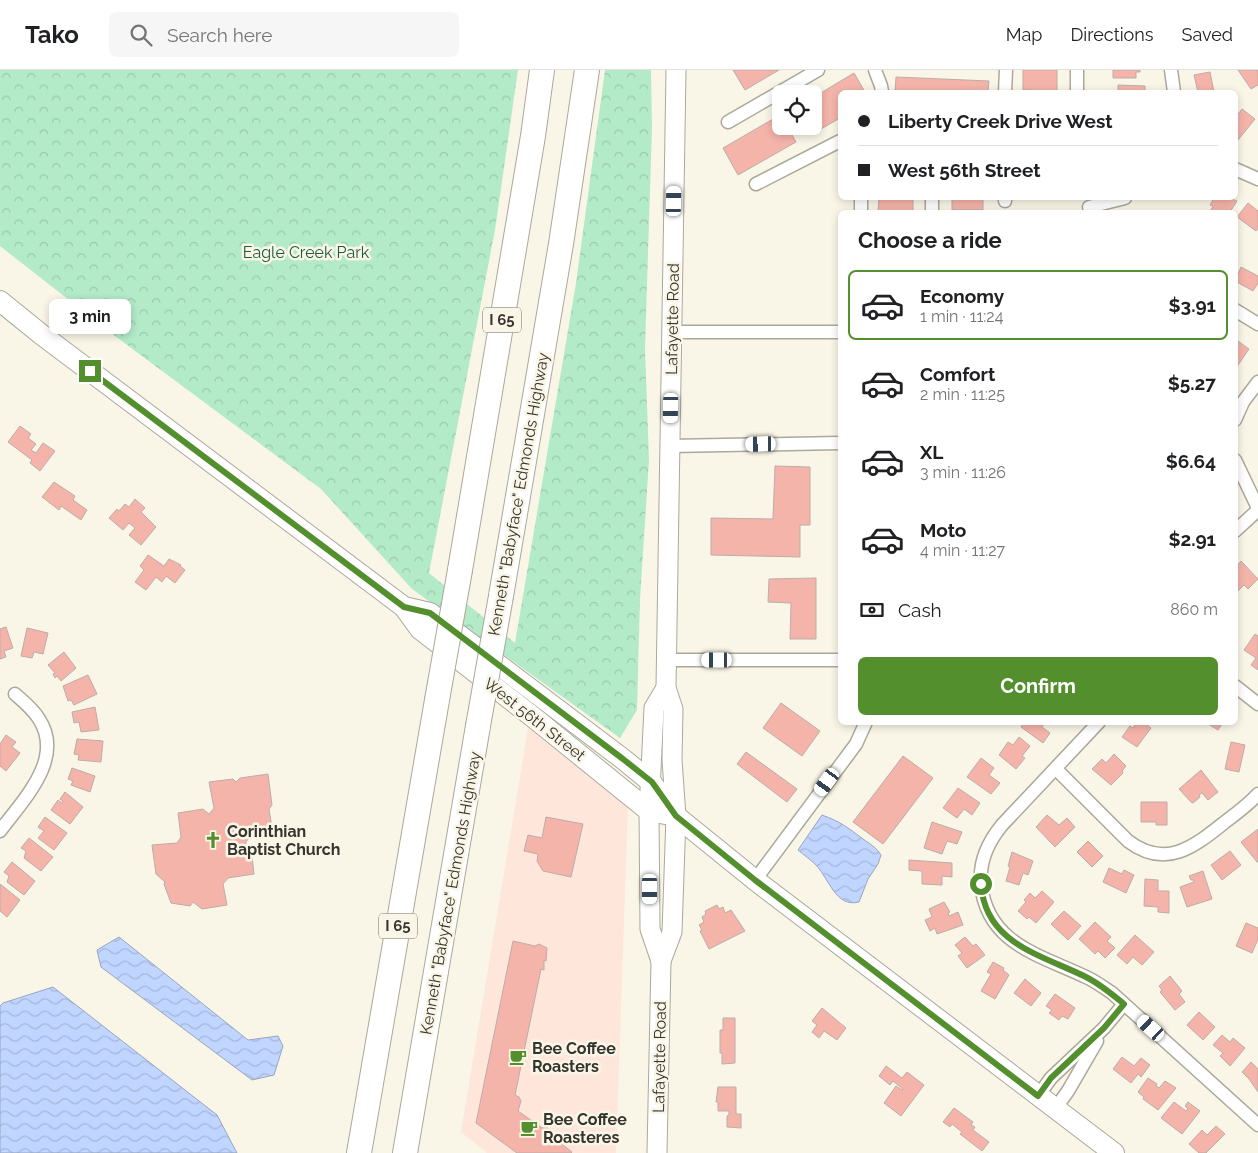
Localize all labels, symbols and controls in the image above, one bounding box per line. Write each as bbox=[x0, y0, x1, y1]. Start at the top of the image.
search box bbox=[109, 12, 459, 57]
text: Tako bbox=[25, 20, 79, 49]
icon: search bbox=[127, 21, 155, 49]
text: Search here bbox=[167, 24, 272, 46]
text: Map bbox=[1006, 24, 1042, 45]
text: Directions bbox=[1070, 24, 1154, 45]
text: Saved bbox=[1182, 24, 1233, 45]
map controls bbox=[772, 85, 822, 135]
button: locate bbox=[772, 85, 822, 135]
text: Liberty Creek Drive West bbox=[888, 110, 1113, 132]
text: West 56th Street bbox=[888, 159, 1041, 181]
car bbox=[666, 186, 681, 216]
text: Choose a ride bbox=[858, 227, 1002, 253]
park label: Eagle Creek Park bbox=[243, 243, 370, 262]
street label: Lafayette Road bbox=[662, 263, 683, 375]
icon: car bbox=[860, 283, 905, 328]
text: Economy bbox=[920, 285, 1004, 307]
text: $3.91 bbox=[1169, 294, 1216, 316]
callout: 3 min bbox=[49, 298, 131, 334]
text: 3 min bbox=[69, 307, 111, 326]
text: 1 min · 11:24 bbox=[920, 307, 1003, 326]
road number: I 65 bbox=[483, 308, 521, 332]
street label: Kenneth "Babyface" Edmonds Highway bbox=[484, 351, 553, 637]
route end bbox=[79, 360, 101, 382]
icon: car bbox=[860, 361, 905, 406]
text: Comfort bbox=[920, 363, 995, 385]
text: $5.27 bbox=[1168, 372, 1216, 394]
text: 2 min · 11:25 bbox=[920, 385, 1005, 404]
car bbox=[663, 393, 678, 423]
car bbox=[745, 436, 776, 452]
icon: car bbox=[860, 439, 905, 484]
text: XL bbox=[920, 441, 943, 463]
text: $6.64 bbox=[1166, 450, 1216, 472]
text: 3 min · 11:26 bbox=[920, 463, 1006, 482]
icon: car bbox=[860, 517, 905, 562]
text: Moto bbox=[920, 519, 966, 541]
text: $2.91 bbox=[1168, 528, 1216, 550]
text: 4 min · 11:27 bbox=[920, 541, 1005, 560]
icon: cash bbox=[858, 596, 886, 624]
text: Cash bbox=[898, 599, 942, 621]
text: 860 m bbox=[1170, 600, 1218, 619]
car bbox=[702, 653, 732, 668]
button: Confirm bbox=[858, 657, 1218, 715]
street label: West 56th Street bbox=[480, 674, 590, 765]
street label: Kenneth "Babyface" Edmonds Highway bbox=[416, 750, 485, 1036]
car bbox=[812, 765, 841, 799]
place label: Corinthian Baptist Church bbox=[227, 822, 340, 859]
church icon: Corinthian Baptist Church bbox=[203, 830, 223, 850]
route start bbox=[970, 873, 992, 895]
car bbox=[642, 874, 657, 904]
road number: I 65 bbox=[379, 914, 417, 938]
street label: Lafayette Road bbox=[649, 1001, 670, 1113]
car bbox=[1134, 1012, 1167, 1044]
place label: Bee Coffee Roasters bbox=[532, 1039, 616, 1076]
cafe icon: Bee Coffee Roasters bbox=[508, 1047, 528, 1067]
place label: Bee Coffee Roasteres bbox=[543, 1110, 627, 1147]
cafe icon: Bee Coffee Roasteres bbox=[519, 1118, 539, 1138]

